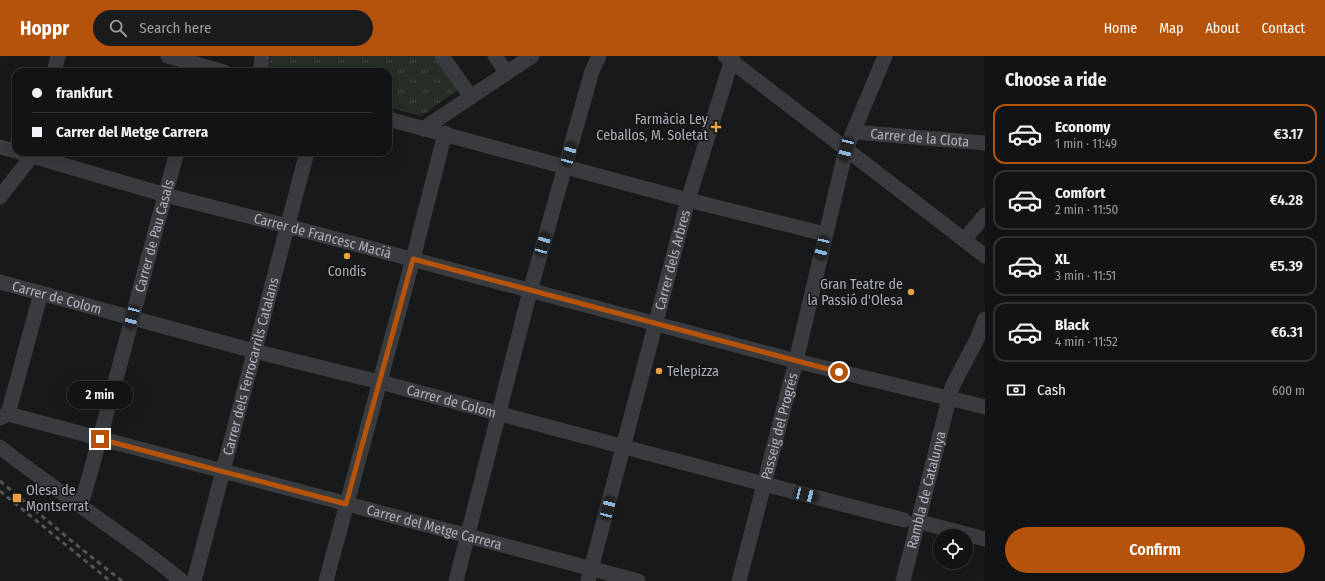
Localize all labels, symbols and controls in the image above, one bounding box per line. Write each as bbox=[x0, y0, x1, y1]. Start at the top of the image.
search box bbox=[93, 10, 373, 46]
text: Hoppr bbox=[20, 17, 69, 40]
icon: search bbox=[107, 17, 129, 39]
text: Search here bbox=[139, 19, 211, 37]
text: Home bbox=[1104, 20, 1137, 37]
text: Map bbox=[1159, 20, 1183, 37]
text: About bbox=[1205, 20, 1240, 37]
text: Contact bbox=[1262, 20, 1305, 37]
text: Choose a ride bbox=[1005, 69, 1107, 91]
text: frankfurt bbox=[56, 84, 112, 102]
place label: Farmàcia Ley Ceballos, M. Soletat bbox=[596, 111, 709, 144]
icon: car bbox=[1007, 116, 1043, 152]
text: Economy bbox=[1055, 118, 1110, 136]
marker: Farmàcia Ley Ceballos, M. Soletat bbox=[711, 122, 721, 132]
text: Carrer del Metge Carrera bbox=[56, 123, 208, 141]
street label: Carrer de la Clota bbox=[870, 125, 970, 150]
text: €3.17 bbox=[1274, 125, 1303, 143]
car bbox=[837, 136, 855, 162]
text: 1 min · 11:49 bbox=[1055, 136, 1117, 151]
car bbox=[560, 141, 578, 167]
street label: Carrer de Pau Casals bbox=[131, 177, 178, 294]
icon: car bbox=[1007, 182, 1043, 218]
text: Comfort bbox=[1055, 184, 1106, 202]
text: €4.28 bbox=[1270, 191, 1303, 209]
text: 2 min · 11:50 bbox=[1055, 202, 1118, 217]
street label: Carrer dels Arbres bbox=[651, 208, 694, 312]
street label: Carrer de Francesc Macià bbox=[252, 209, 393, 262]
car bbox=[534, 231, 552, 257]
car bbox=[813, 235, 831, 261]
icon: car bbox=[1007, 248, 1043, 284]
text: XL bbox=[1055, 250, 1070, 268]
marker: Condis bbox=[342, 251, 352, 261]
text: €5.39 bbox=[1270, 257, 1303, 275]
place label: Condis bbox=[328, 263, 366, 280]
text: 3 min · 11:51 bbox=[1055, 268, 1116, 283]
street label: Carrer dels Ferrocarrils Catalans bbox=[219, 276, 282, 457]
place label: Gran Teatre de la Passió d'Olesa bbox=[807, 276, 903, 309]
street label: Carrer de Colom bbox=[10, 277, 104, 318]
marker: Gran Teatre de la Passió d'Olesa bbox=[906, 287, 916, 297]
car bbox=[123, 304, 141, 330]
icon: car bbox=[1007, 314, 1043, 350]
text: Black bbox=[1055, 316, 1089, 334]
text: €6.31 bbox=[1271, 323, 1303, 341]
text: 4 min · 11:52 bbox=[1055, 334, 1118, 349]
place label: Telepizza bbox=[667, 363, 719, 380]
route start bbox=[830, 363, 848, 381]
marker: Telepizza bbox=[654, 366, 664, 376]
street label: Passeig del Progrés bbox=[757, 371, 801, 481]
icon: cash bbox=[1005, 379, 1027, 401]
callout: 2 min bbox=[67, 381, 133, 409]
street label: Carrer de Colom bbox=[405, 381, 498, 421]
text: Cash bbox=[1037, 381, 1066, 399]
text: 600 m bbox=[1272, 383, 1305, 398]
text: 2 min bbox=[86, 387, 114, 402]
street label: Rambla de Catalunya bbox=[903, 429, 949, 550]
route end bbox=[91, 430, 109, 448]
place label: Olesa de Montserrat bbox=[26, 482, 89, 515]
car bbox=[793, 486, 819, 504]
marker: Olesa de Montserrat bbox=[11, 492, 23, 504]
car bbox=[599, 495, 617, 521]
street label: Carrer del Metge Carrera bbox=[365, 501, 504, 553]
button: Confirm bbox=[1005, 527, 1305, 573]
map controls bbox=[933, 529, 973, 569]
button: locate bbox=[933, 529, 973, 569]

